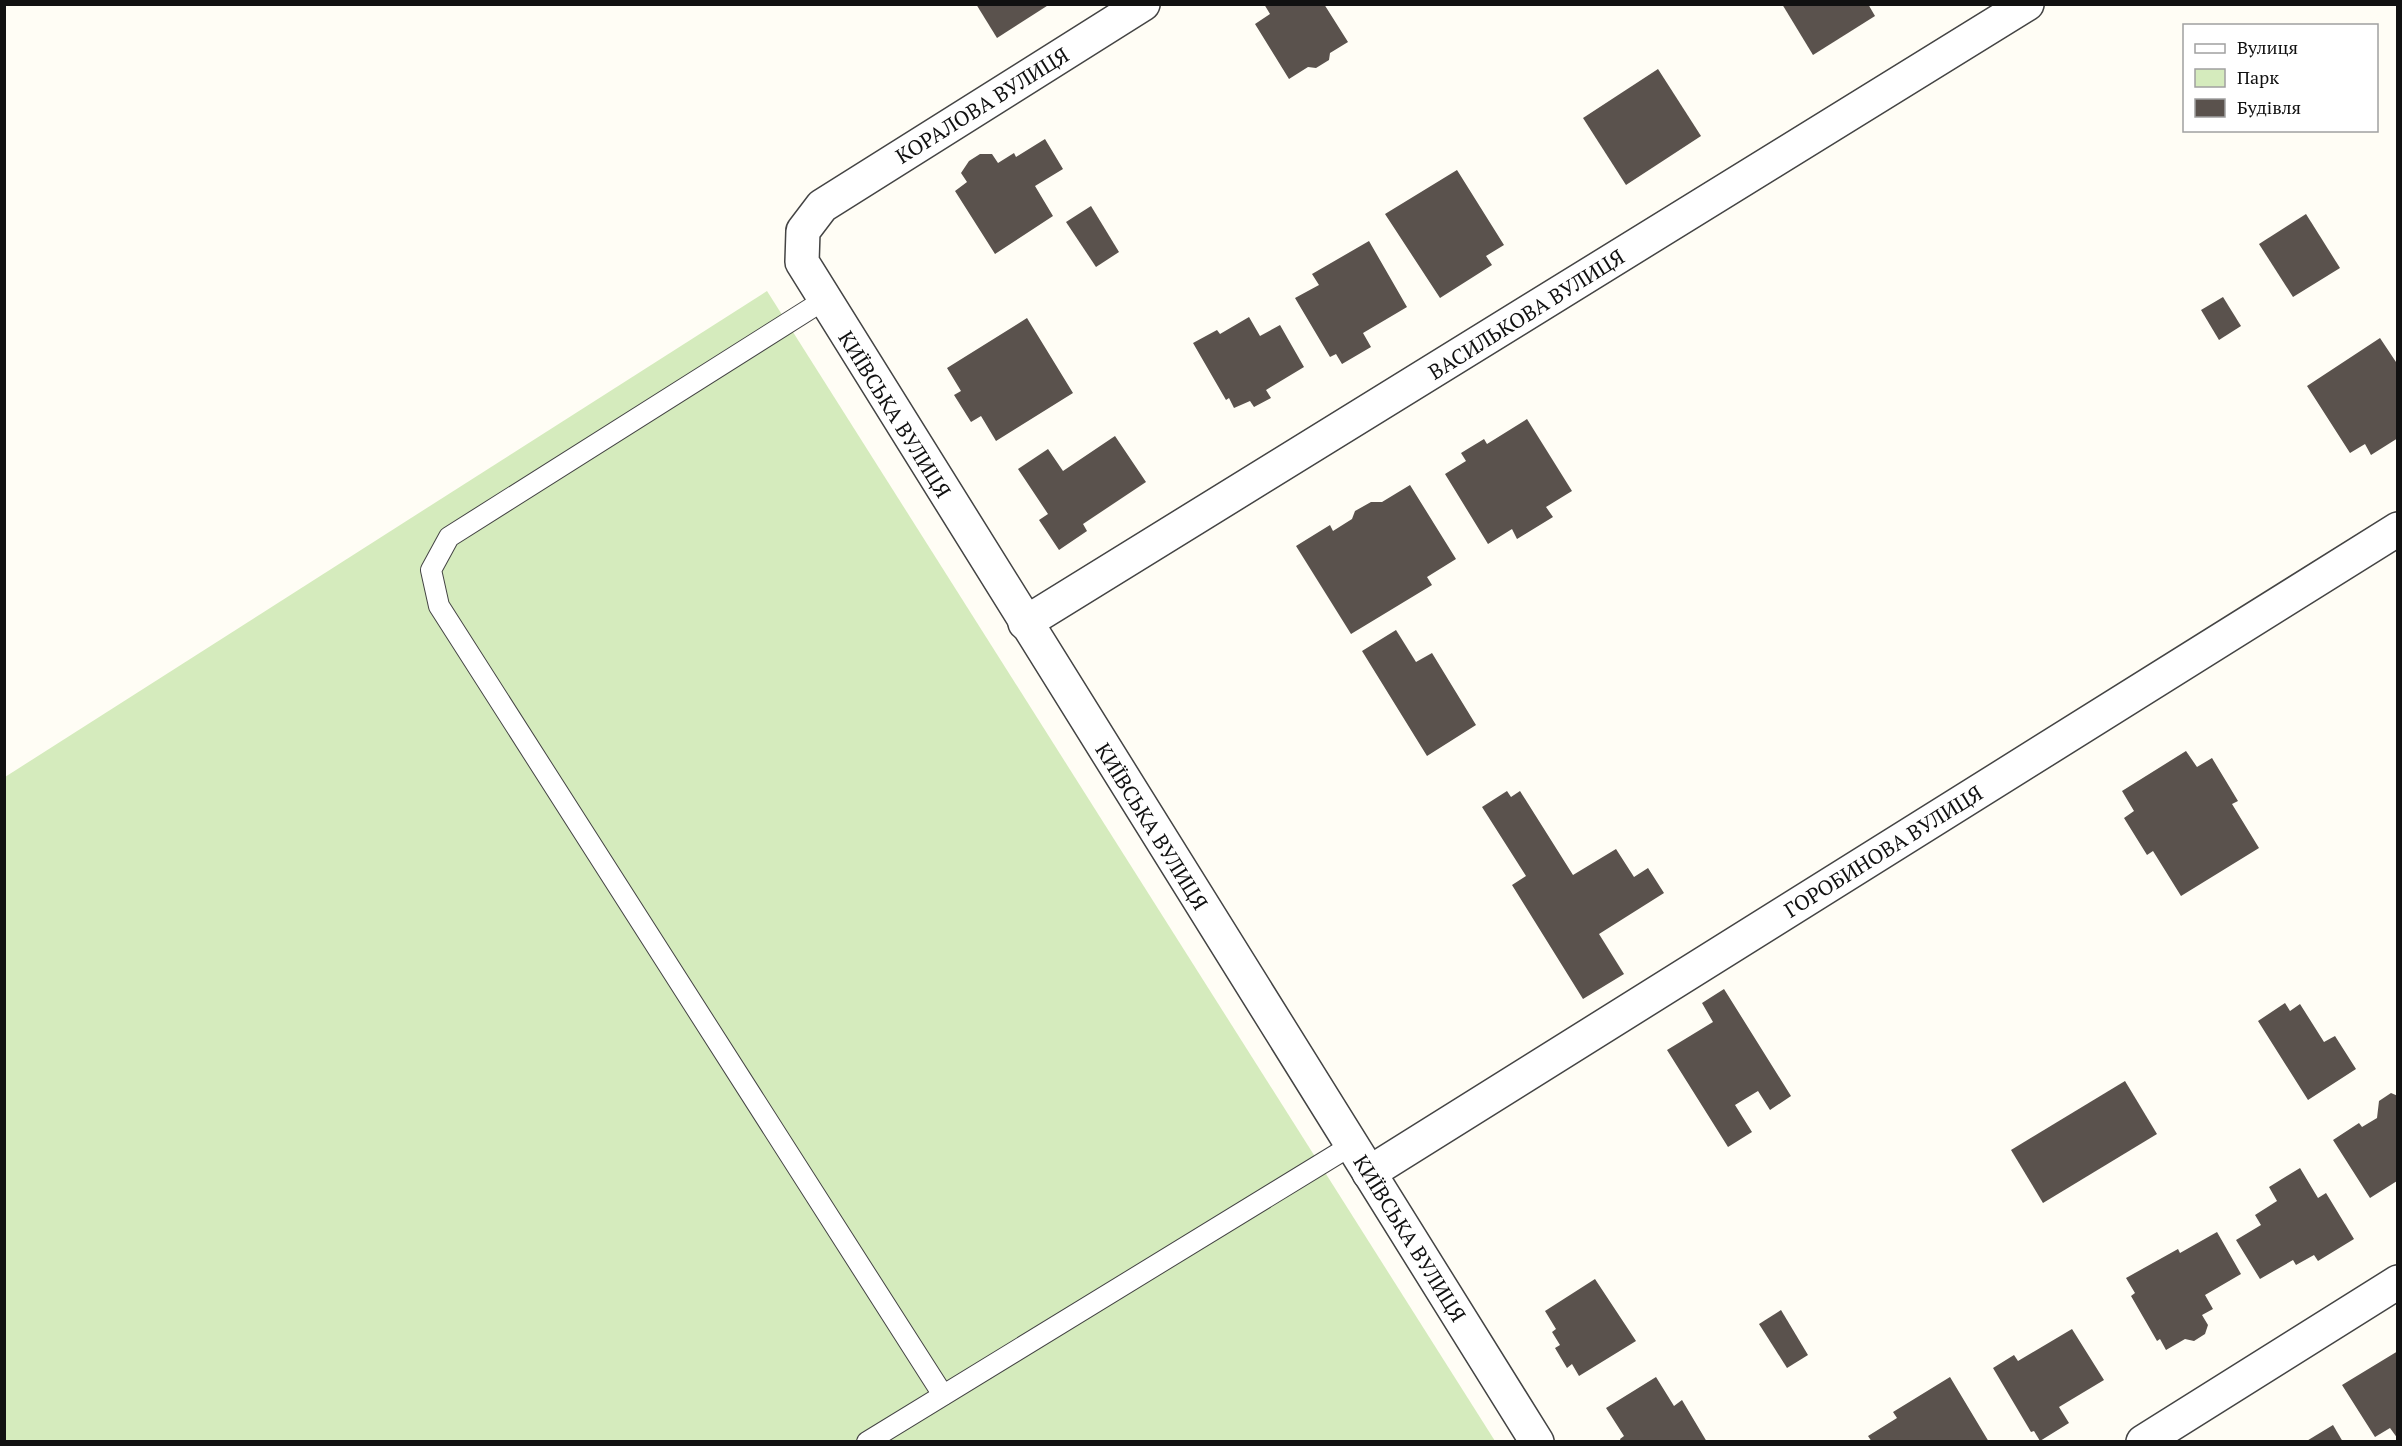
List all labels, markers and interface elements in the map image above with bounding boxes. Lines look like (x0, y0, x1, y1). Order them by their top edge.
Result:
legend (2183, 24, 2378, 132)
text: Вулиця (2237, 35, 2298, 59)
street label: КОРАЛОВА ВУЛИЦЯ (890, 40, 1074, 170)
text: Парк (2237, 65, 2279, 89)
text: Будівля (2237, 95, 2301, 119)
street label: ВАСИЛЬКОВА ВУЛИЦЯ (1423, 242, 1629, 386)
street label: КИЇВСЬКА ВУЛИЦЯ (832, 325, 958, 503)
street label: КИЇВСЬКА ВУЛИЦЯ (1089, 737, 1215, 915)
street label: ГОРОБИНОВА ВУЛИЦЯ (1779, 778, 1987, 924)
street label: КИЇВСЬКА ВУЛИЦЯ (1347, 1149, 1473, 1327)

